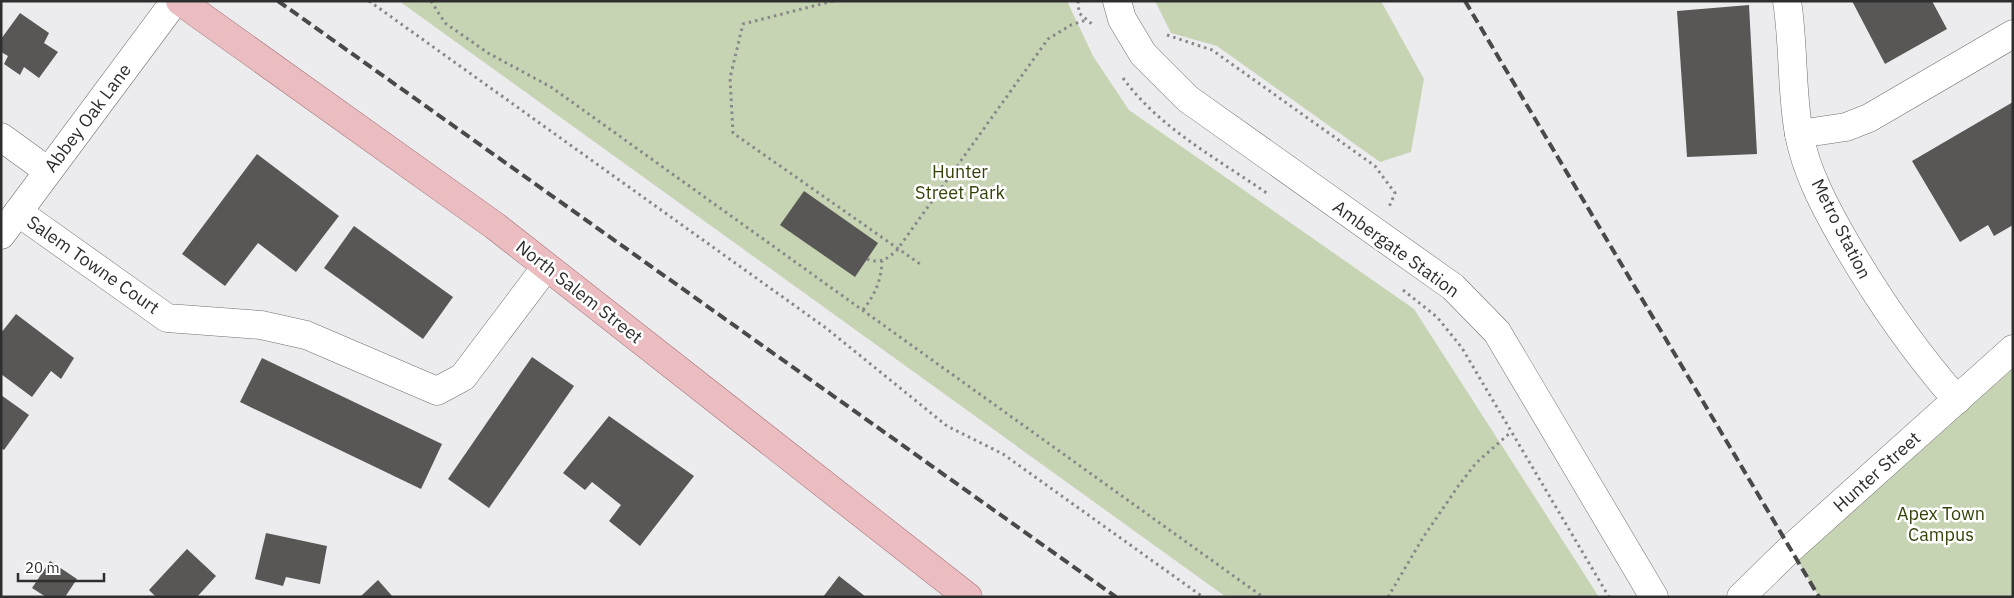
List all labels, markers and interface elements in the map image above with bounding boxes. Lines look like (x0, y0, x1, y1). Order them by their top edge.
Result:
street label: Abbey Oak Lane (39, 59, 136, 177)
park label: Hunter Street Park (915, 160, 1006, 204)
street label: Metro Station (1806, 175, 1876, 283)
street label: Ambergate Station (1329, 195, 1464, 302)
street label: Salem Towne Court (23, 210, 164, 319)
street label: North Salem Street (511, 235, 647, 348)
street label: Hunter Street (1828, 426, 1925, 517)
park label: Apex Town Campus (1897, 502, 1985, 546)
scale bar (18, 550, 104, 582)
text: 20 m (25, 558, 60, 577)

